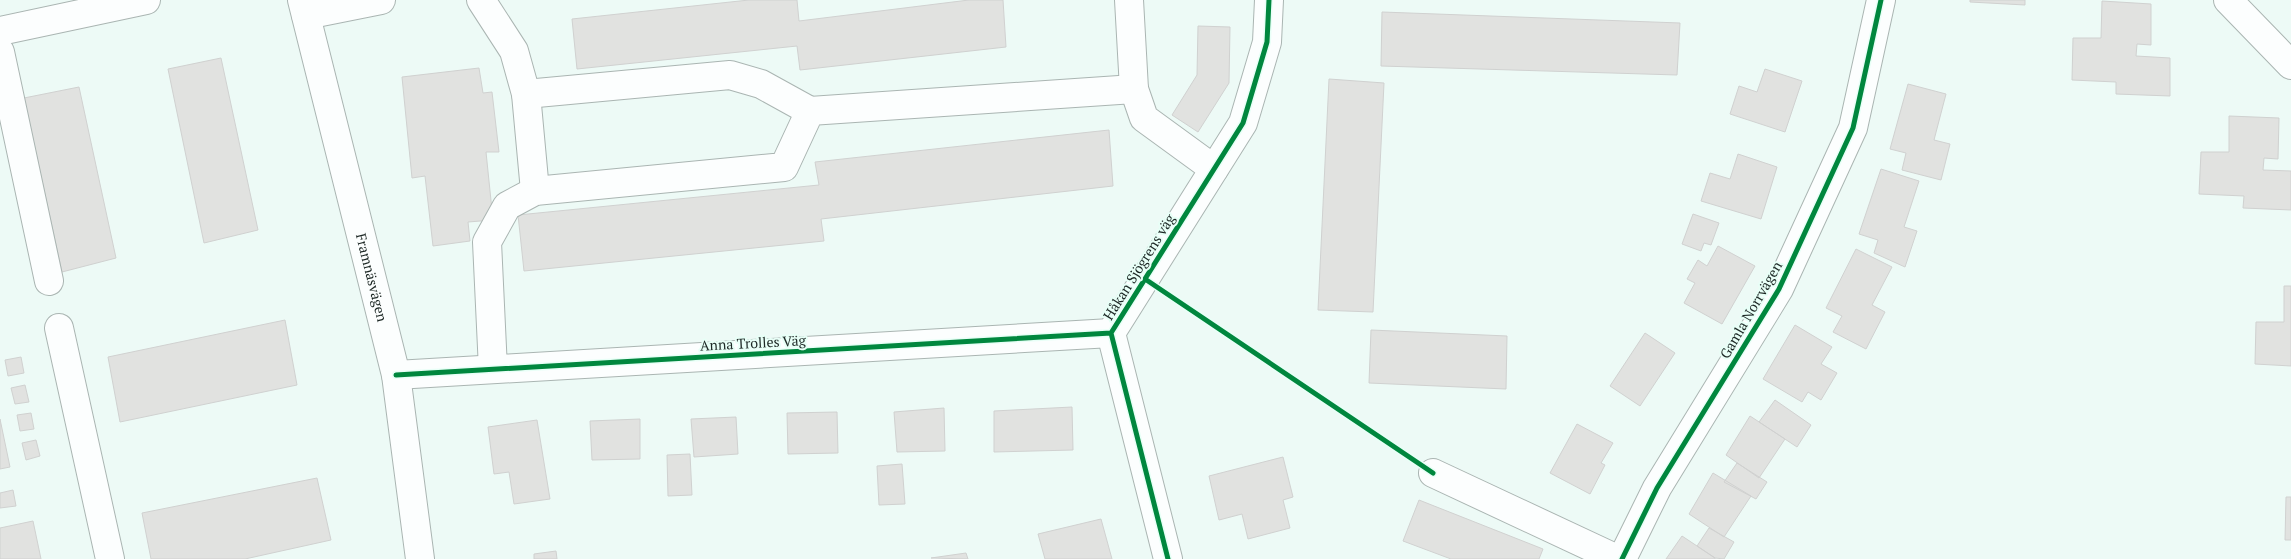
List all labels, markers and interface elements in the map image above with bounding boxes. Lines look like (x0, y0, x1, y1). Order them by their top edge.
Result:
street label: Håkan Sjögrens väg (1098, 210, 1179, 323)
street label: Framnäsvägen (352, 231, 392, 324)
street label: Gamla Norrvägen (1715, 257, 1786, 362)
street label: Anna Trolles Väg (700, 330, 807, 355)

